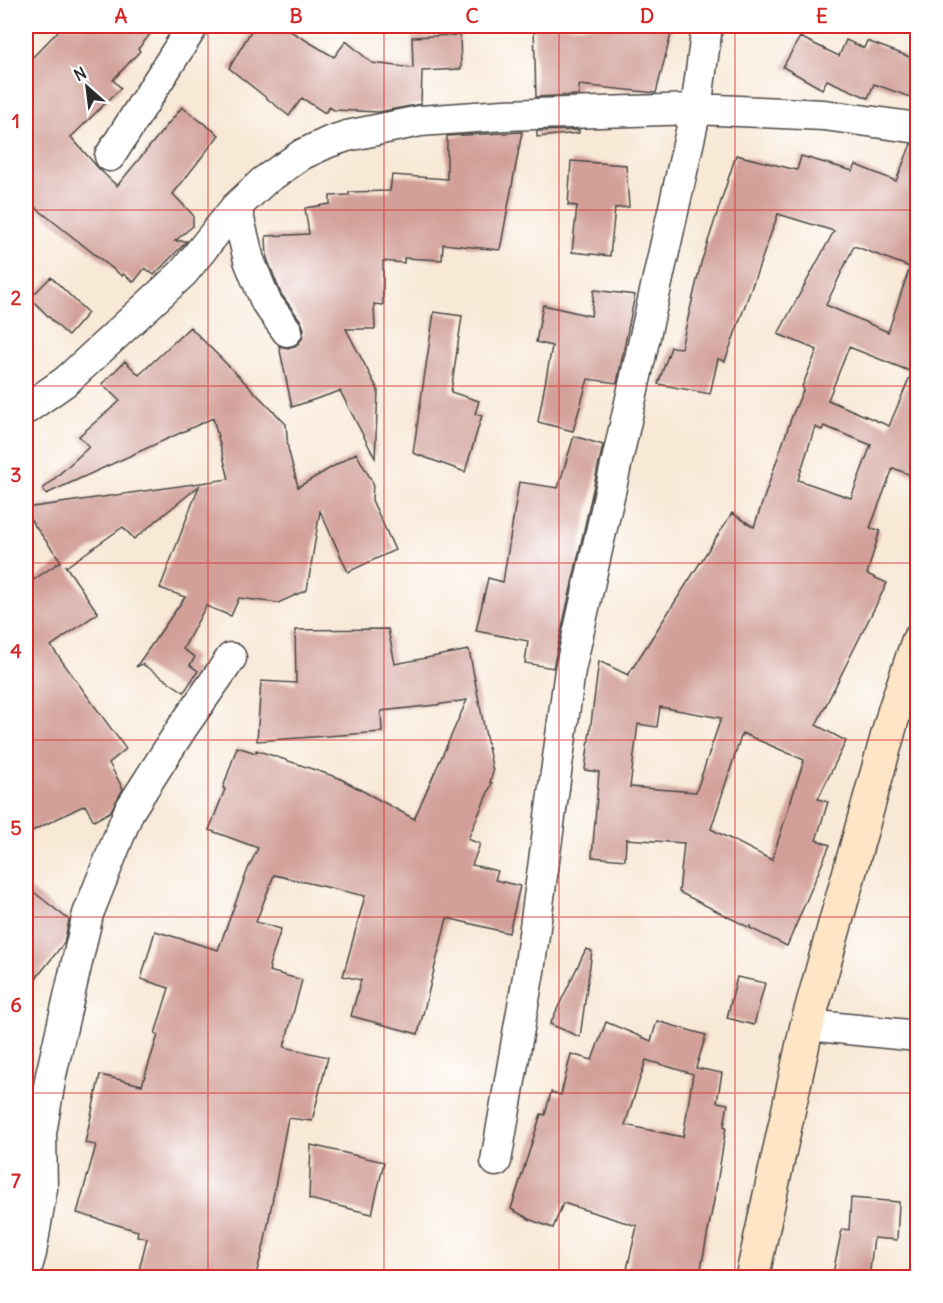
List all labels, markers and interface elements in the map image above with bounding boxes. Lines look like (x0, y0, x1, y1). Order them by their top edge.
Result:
text: A (115, 3, 128, 28)
text: B (289, 3, 303, 28)
text: C (465, 3, 479, 28)
text: D (640, 3, 654, 28)
text: E (816, 3, 828, 28)
north arrow (57, 57, 117, 117)
text: N (70, 62, 90, 85)
text: 1 (12, 108, 20, 133)
text: 2 (11, 285, 22, 310)
text: 3 (10, 462, 22, 487)
text: 4 (10, 638, 22, 663)
text: 5 (10, 815, 22, 840)
text: 6 (10, 992, 22, 1017)
text: 7 (11, 1168, 21, 1193)

